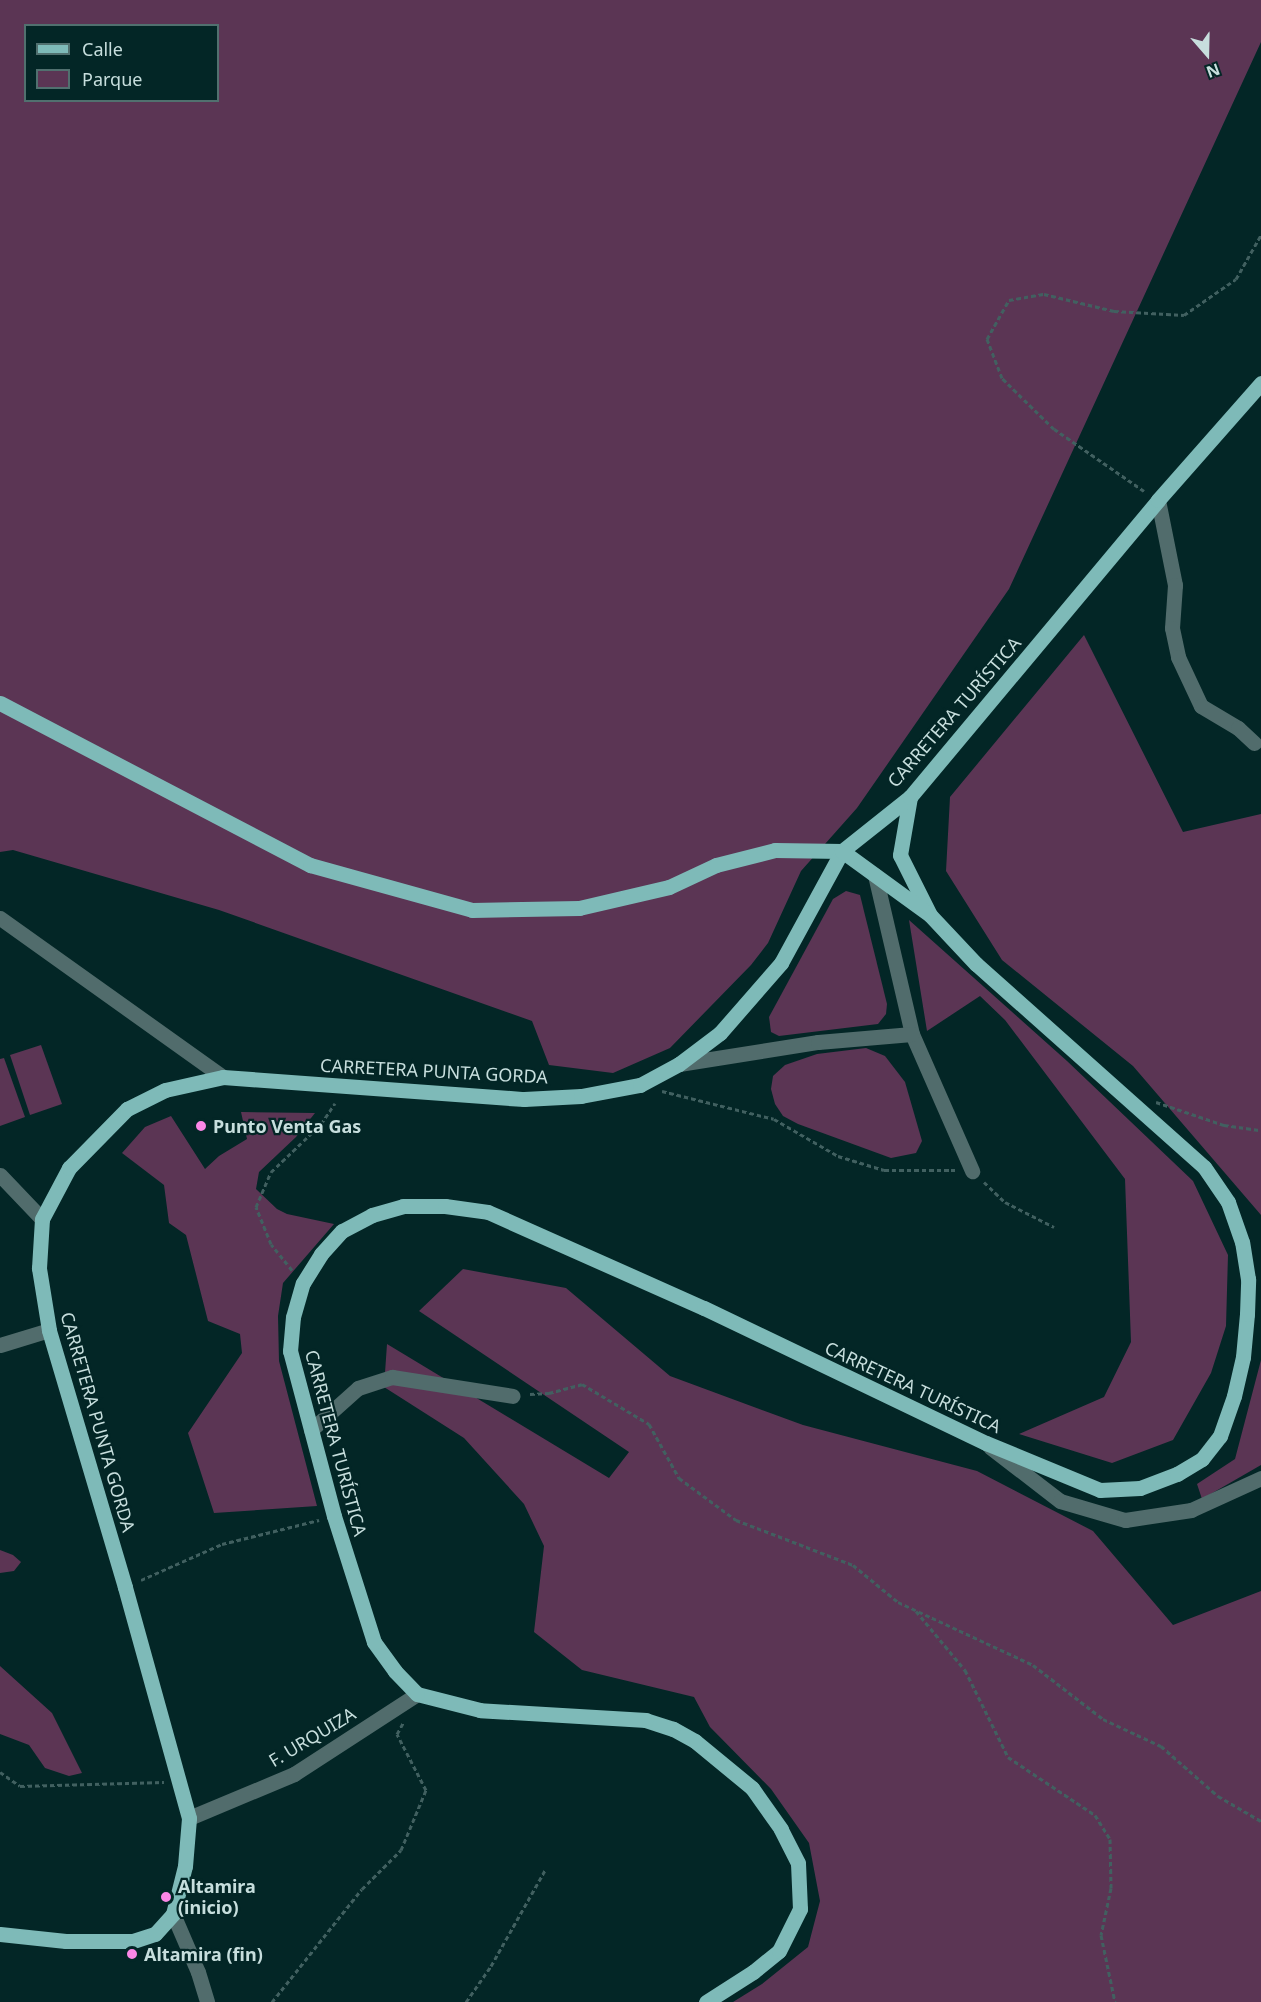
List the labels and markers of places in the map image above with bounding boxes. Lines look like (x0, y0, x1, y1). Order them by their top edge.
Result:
place label: Punto Venta Gas (213, 1115, 361, 1137)
marker: Punto Venta Gas (194, 1119, 208, 1133)
place label: Altamira (inicio) (178, 1876, 256, 1918)
marker: Altamira (inicio) (159, 1890, 173, 1904)
place label: Altamira (fin) (144, 1943, 263, 1965)
marker: Altamira (fin) (125, 1947, 139, 1961)

